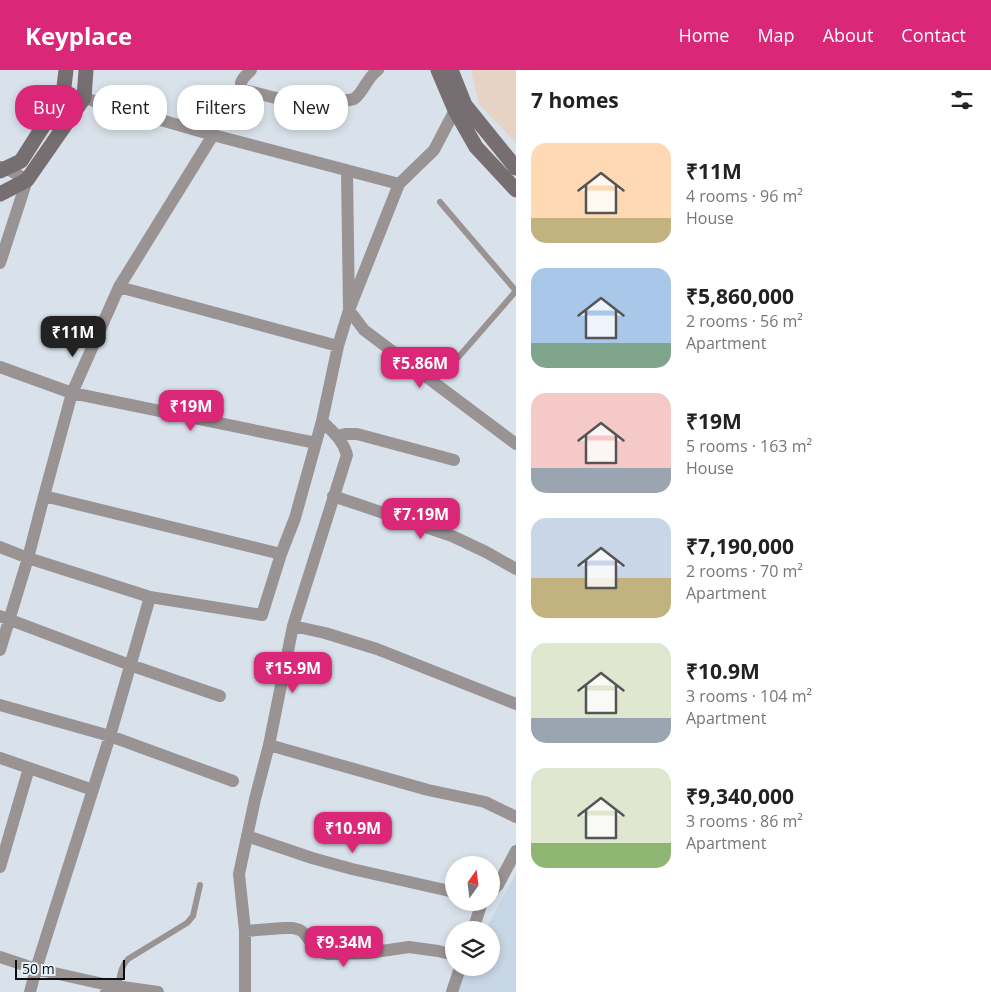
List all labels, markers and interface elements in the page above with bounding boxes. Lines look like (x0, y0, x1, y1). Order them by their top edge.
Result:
text: Keyplace (25, 19, 132, 52)
text: Home (679, 23, 729, 47)
text: Map (757, 23, 795, 47)
text: About (823, 23, 873, 47)
text: Contact (901, 23, 966, 47)
chip: Buy (15, 85, 83, 130)
chip: Rent (93, 85, 167, 130)
chip: Filters (177, 85, 264, 130)
chip: New (274, 85, 348, 130)
text: 7 homes (531, 86, 619, 114)
icon: filters (948, 86, 976, 114)
text: ₹11M (686, 157, 742, 185)
icon: home (571, 163, 631, 223)
text: 4 rooms · 96 m² (686, 185, 803, 207)
text: House (686, 207, 734, 229)
text: ₹5,860,000 (686, 282, 794, 310)
icon: home (571, 288, 631, 348)
text: 2 rooms · 56 m² (686, 310, 803, 332)
pin: ₹11M (43, 316, 103, 358)
text: ₹11M (52, 321, 94, 343)
text: Apartment (686, 332, 766, 354)
pin: ₹5.86M (379, 346, 461, 389)
text: ₹5.86M (392, 352, 448, 374)
pin: ₹19M (161, 390, 221, 432)
text: ₹19M (170, 395, 212, 417)
text: ₹19M (686, 407, 742, 435)
icon: home (571, 413, 631, 473)
text: 5 rooms · 163 m² (686, 435, 812, 457)
text: House (686, 457, 734, 479)
pin: ₹7.19M (380, 498, 462, 540)
text: ₹7.19M (393, 503, 449, 525)
text: ₹7,190,000 (686, 532, 794, 560)
icon: home (571, 538, 631, 598)
text: 2 rooms · 70 m² (686, 560, 803, 582)
text: Apartment (686, 582, 766, 604)
pin: ₹15.9M (252, 652, 334, 694)
text: ₹15.9M (265, 657, 321, 679)
text: ₹10.9M (686, 657, 760, 685)
icon: home (571, 663, 631, 723)
text: 3 rooms · 104 m² (686, 685, 812, 707)
text: Apartment (686, 707, 766, 729)
text: ₹9,340,000 (686, 782, 794, 810)
icon: home (571, 788, 631, 848)
text: 3 rooms · 86 m² (686, 810, 803, 832)
pin: ₹10.9M (312, 812, 394, 854)
text: ₹10.9M (325, 817, 381, 839)
text: Apartment (686, 832, 766, 854)
north arrow (445, 856, 500, 911)
map controls (445, 856, 500, 976)
button: layers (445, 921, 500, 976)
pin: ₹9.34M (303, 926, 385, 968)
text: ₹9.34M (316, 931, 372, 953)
scale bar (15, 957, 125, 980)
text: 50 m (22, 959, 55, 978)

